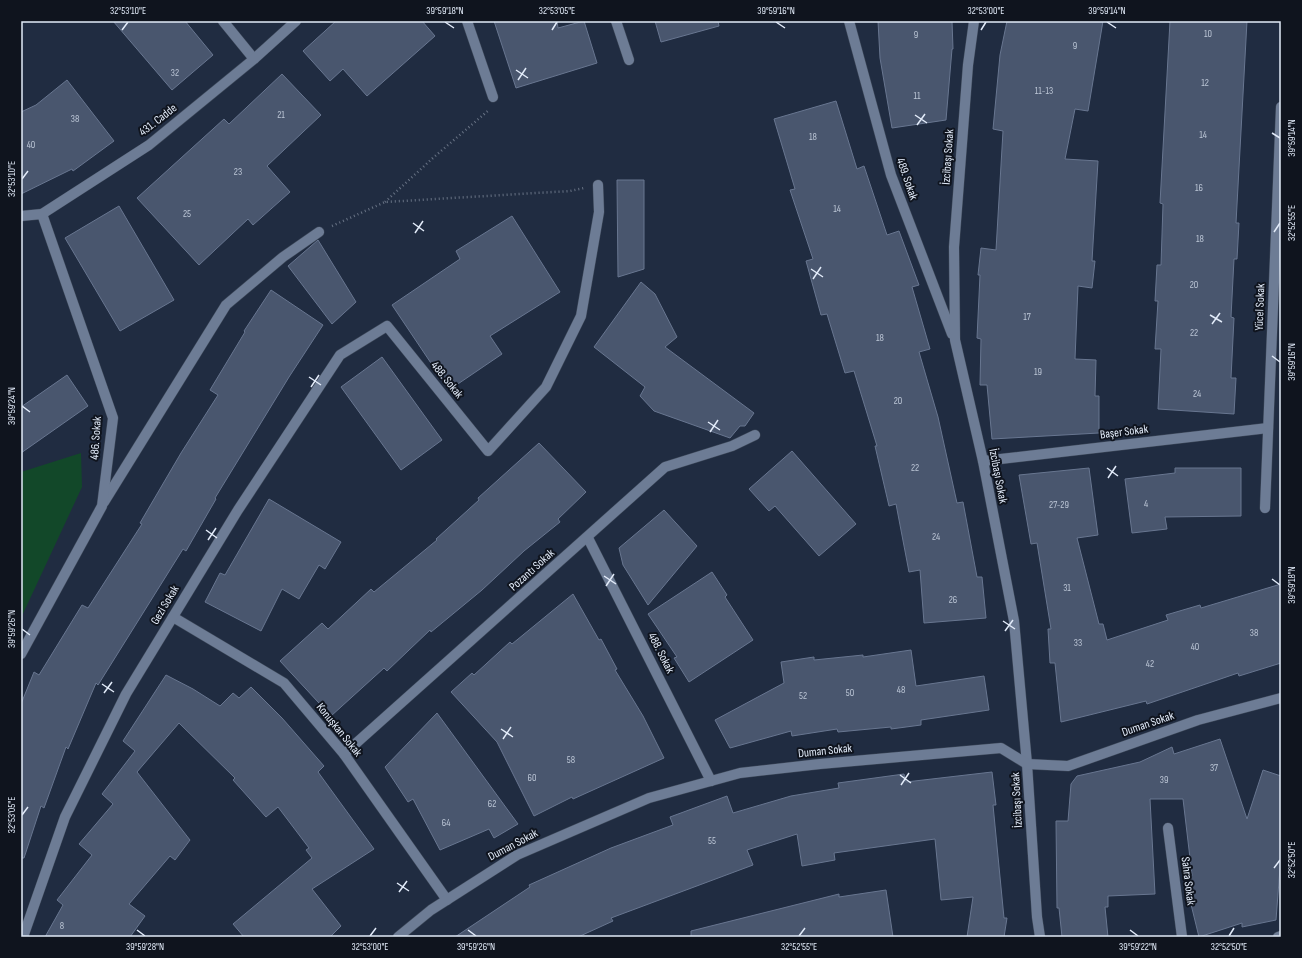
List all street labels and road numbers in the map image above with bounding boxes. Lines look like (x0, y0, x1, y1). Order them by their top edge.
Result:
street label: 431. Cadde (136, 100, 180, 139)
street label: İzcibaşı Sokak (939, 128, 957, 185)
street label: 489. Sokak (893, 156, 921, 202)
street label: Yücel Sokak (1252, 283, 1268, 331)
street label: 488. Sokak (427, 358, 467, 402)
street label: 486. Sokak (87, 415, 105, 460)
street label: Başer Sokak (1099, 422, 1149, 442)
street label: İzcibaşı Sokak (985, 447, 1011, 505)
street label: Pozantı Sokak (506, 545, 558, 594)
street label: Gezi Sokak (147, 582, 183, 627)
street label: 488. Sokak (644, 630, 678, 676)
street label: Konuşkan Sokak (313, 700, 365, 760)
street label: Duman Sokak (1120, 708, 1176, 740)
street label: Duman Sokak (797, 741, 853, 761)
street label: İzcibaşı Sokak (1008, 771, 1026, 828)
street label: Duman Sokak (486, 825, 541, 864)
street label: Sahra Sokak (1178, 856, 1198, 906)

